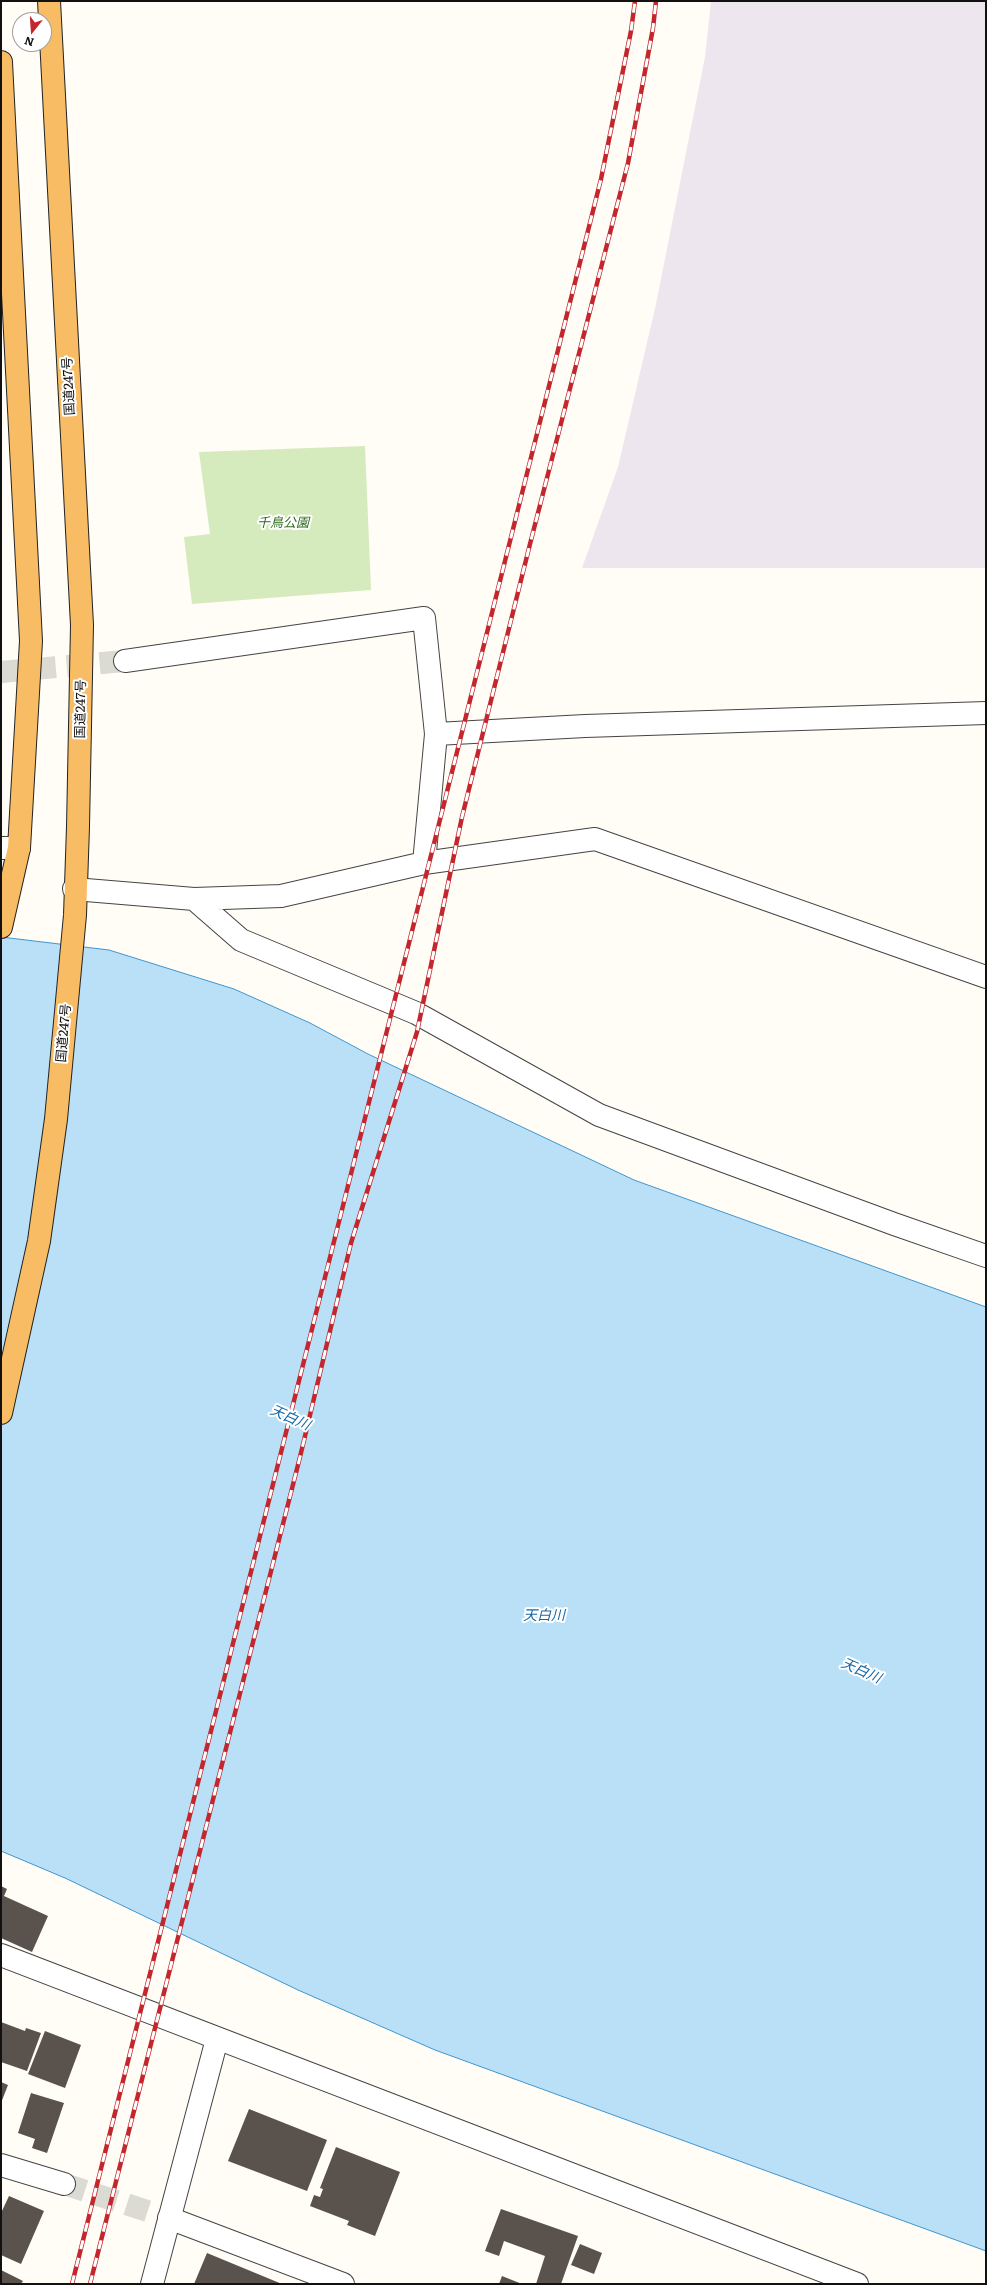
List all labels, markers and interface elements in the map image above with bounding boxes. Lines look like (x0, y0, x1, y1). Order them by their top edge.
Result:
north arrow (12, 12, 52, 52)
text: N (22, 34, 36, 52)
street label: 国道247号 (60, 356, 78, 416)
park label: 千鳥公園 (257, 515, 309, 531)
street label: 国道247号 (73, 679, 89, 739)
street label: 国道247号 (54, 1003, 74, 1063)
water label: 天白川 (267, 1402, 313, 1434)
water label: 天白川 (523, 1608, 565, 1624)
water label: 天白川 (838, 1655, 884, 1687)

